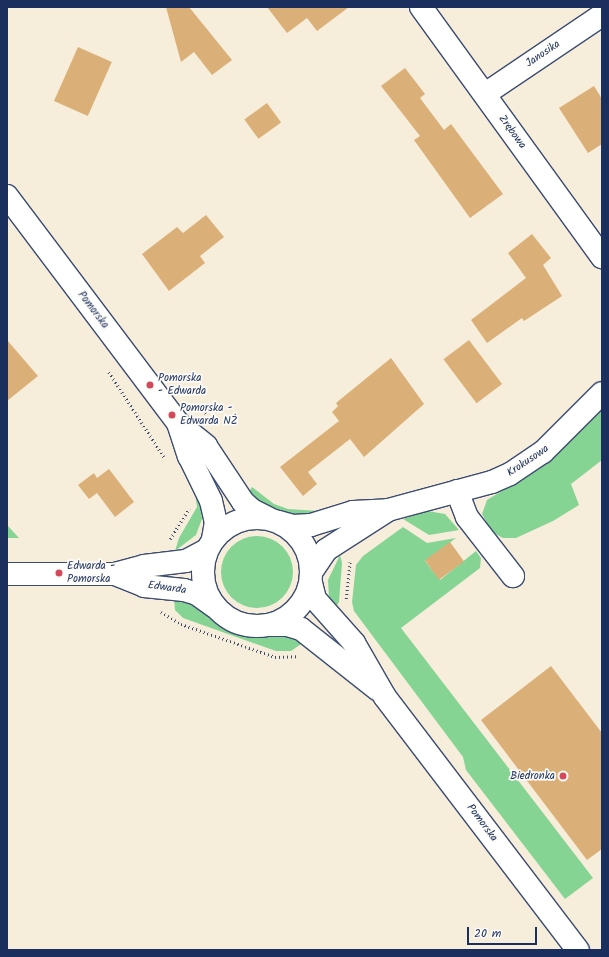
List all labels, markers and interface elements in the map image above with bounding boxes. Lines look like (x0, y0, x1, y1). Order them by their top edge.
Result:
street label: Janosika (523, 38, 563, 70)
street label: Zrębowa (495, 113, 529, 151)
street label: Pomorska (75, 289, 111, 331)
place label: Pomorska - Edwarda (158, 372, 206, 398)
marker: Pomorska - Edwarda (145, 380, 155, 390)
place label: Pomorska - Edwarda NŻ (180, 402, 237, 428)
marker: Pomorska - Edwarda NŻ (167, 410, 177, 420)
street label: Krokusowa (504, 442, 552, 480)
place label: Edwarda - Pomorska (67, 560, 115, 586)
marker: Edwarda - Pomorska (54, 568, 64, 578)
street label: Edwarda (147, 579, 187, 597)
place label: Biedronka (510, 769, 555, 783)
marker: Biedronka (558, 771, 568, 781)
street label: Pomorska (464, 802, 500, 844)
scale bar (469, 919, 539, 945)
text: 20 m (474, 924, 501, 943)

